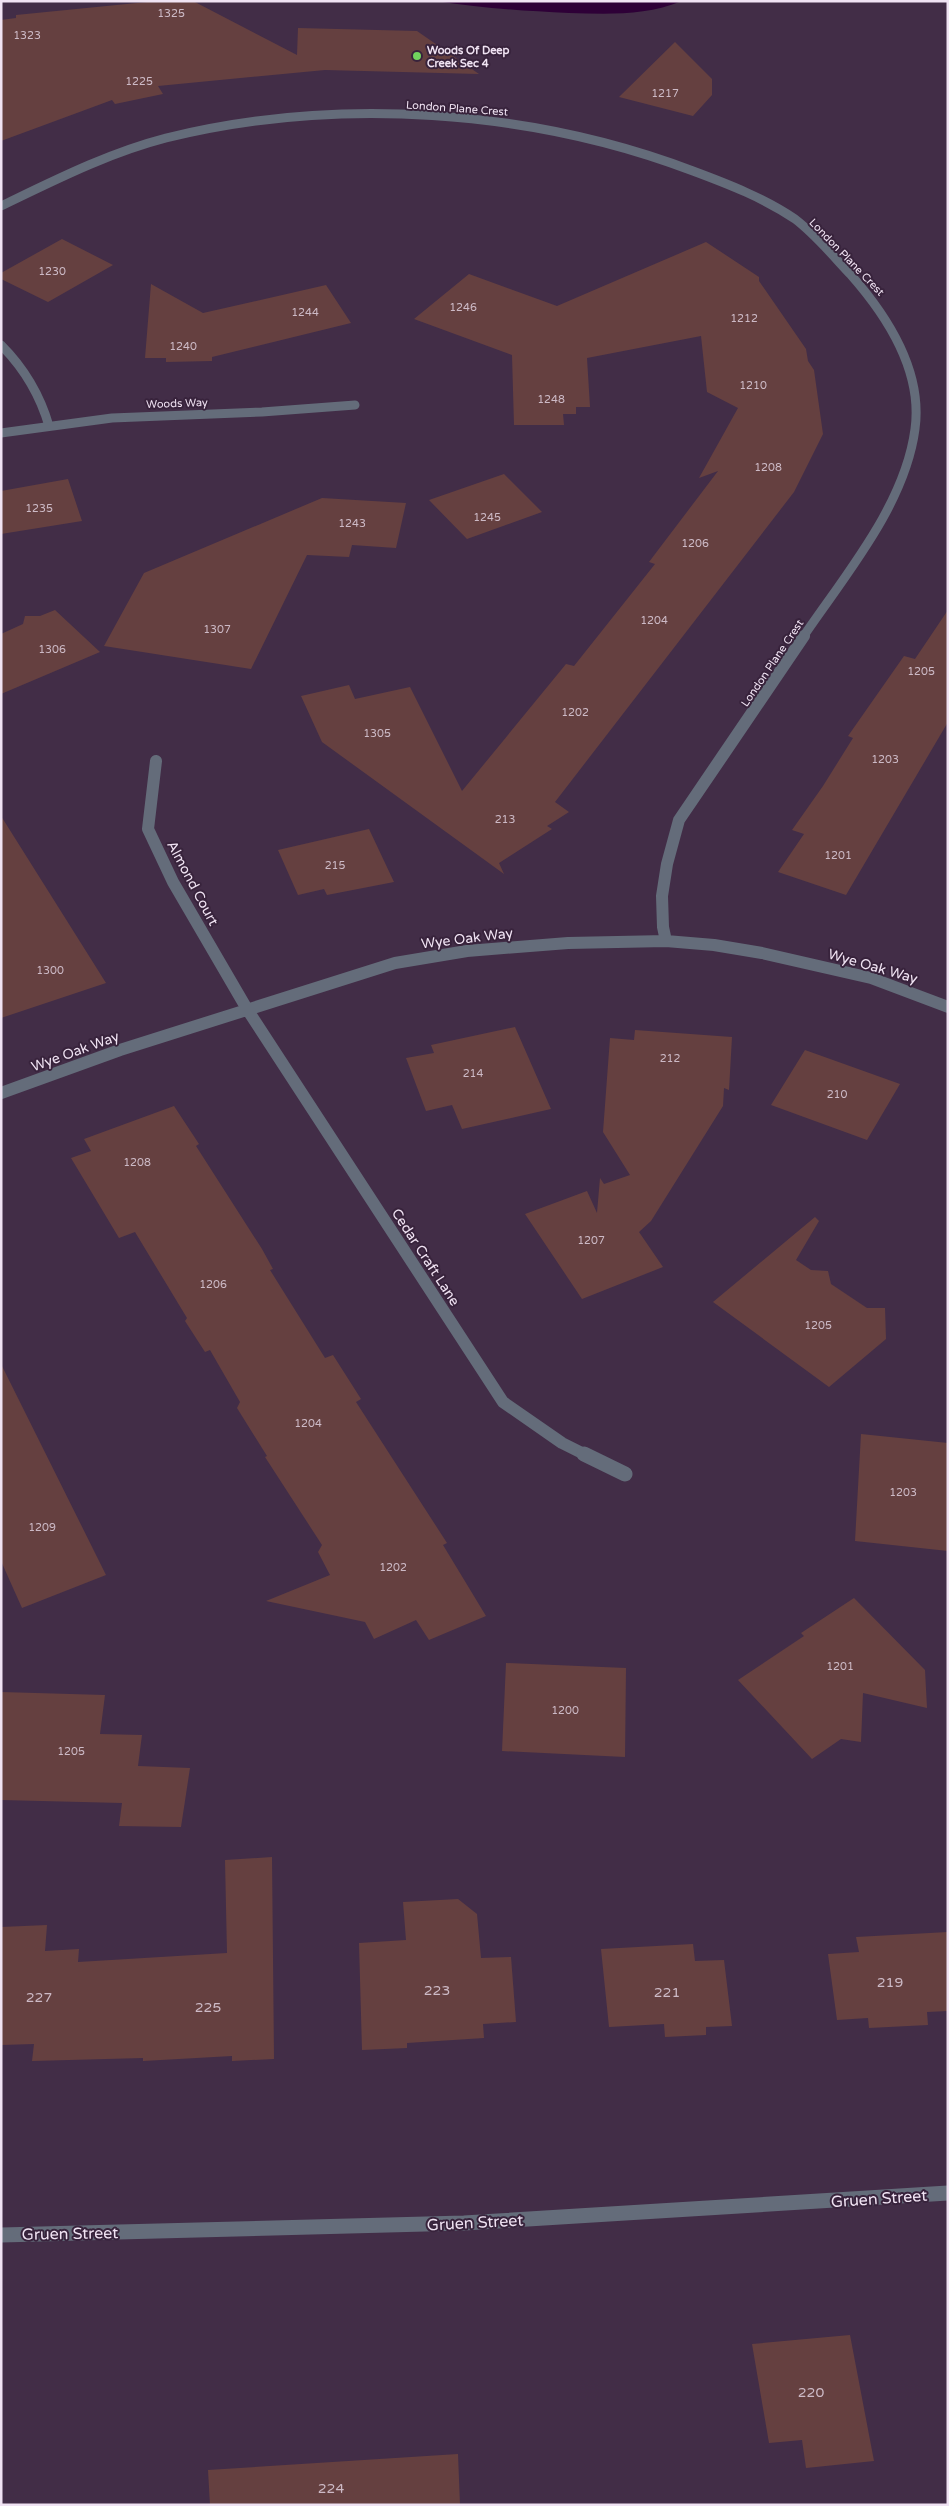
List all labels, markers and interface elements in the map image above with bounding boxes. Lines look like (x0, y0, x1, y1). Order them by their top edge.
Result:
house number: 1325 (157, 7, 185, 20)
house number: 1323 (13, 29, 41, 42)
place label: Woods Of Deep Creek Sec 4 (427, 44, 510, 70)
marker: Woods Of Deep Creek Sec 4 (411, 50, 423, 62)
house number: 1225 (125, 75, 153, 88)
house number: 1217 (651, 87, 679, 100)
street label: London Plane Crest (406, 98, 508, 119)
street label: London Plane Crest (806, 216, 887, 299)
house number: 1230 (38, 265, 66, 278)
house number: 1246 (449, 301, 477, 314)
house number: 1244 (291, 306, 319, 319)
house number: 1212 (730, 312, 758, 325)
house number: 1240 (169, 340, 197, 353)
house number: 1210 (739, 379, 767, 392)
house number: 1248 (537, 393, 565, 406)
street label: Woods Way (146, 396, 208, 411)
house number: 1208 (754, 461, 782, 474)
house number: 1235 (25, 502, 53, 515)
house number: 1245 (473, 511, 501, 524)
house number: 1243 (338, 517, 366, 530)
house number: 1206 (681, 537, 709, 550)
house number: 1204 (640, 614, 668, 627)
street label: London Plane Crest (738, 617, 806, 709)
house number: 1307 (203, 623, 231, 636)
house number: 1306 (38, 643, 66, 656)
house number: 1205 (907, 665, 935, 678)
house number: 1202 (561, 706, 589, 719)
house number: 1305 (363, 727, 391, 740)
house number: 1203 (871, 753, 899, 766)
house number: 213 (495, 813, 515, 826)
street label: Almond Court (163, 838, 222, 929)
house number: 1201 (824, 849, 852, 862)
house number: 215 (325, 859, 345, 872)
street label: Wye Oak Way (420, 924, 514, 953)
street label: Wye Oak Way (826, 946, 920, 987)
house number: 1300 (36, 964, 64, 977)
street label: Wye Oak Way (29, 1028, 122, 1075)
house number: 212 (660, 1052, 680, 1065)
house number: 214 (463, 1067, 483, 1080)
house number: 210 (827, 1088, 847, 1101)
house number: 1208 (123, 1156, 151, 1169)
street label: Cedar Craft Lane (388, 1206, 463, 1309)
house number: 1207 (577, 1234, 605, 1247)
house number: 1206 (199, 1278, 227, 1291)
house number: 1205 (804, 1319, 832, 1332)
house number: 1204 (294, 1417, 322, 1430)
house number: 1203 (889, 1486, 917, 1499)
house number: 1209 (28, 1521, 56, 1534)
house number: 1202 (379, 1561, 407, 1574)
house number: 1201 (826, 1660, 854, 1673)
house number: 1200 (551, 1704, 579, 1717)
house number: 1205 (57, 1745, 85, 1758)
house number: 219 (877, 1974, 903, 1991)
house number: 223 (424, 1982, 450, 1999)
house number: 221 (654, 1984, 680, 2001)
house number: 227 (26, 1989, 52, 2006)
house number: 225 (195, 1999, 221, 2016)
street label: Gruen Street (830, 2186, 928, 2212)
street label: Gruen Street (426, 2210, 524, 2236)
street label: Gruen Street (22, 2223, 119, 2245)
house number: 220 (798, 2384, 824, 2401)
house number: 224 (318, 2480, 344, 2497)

